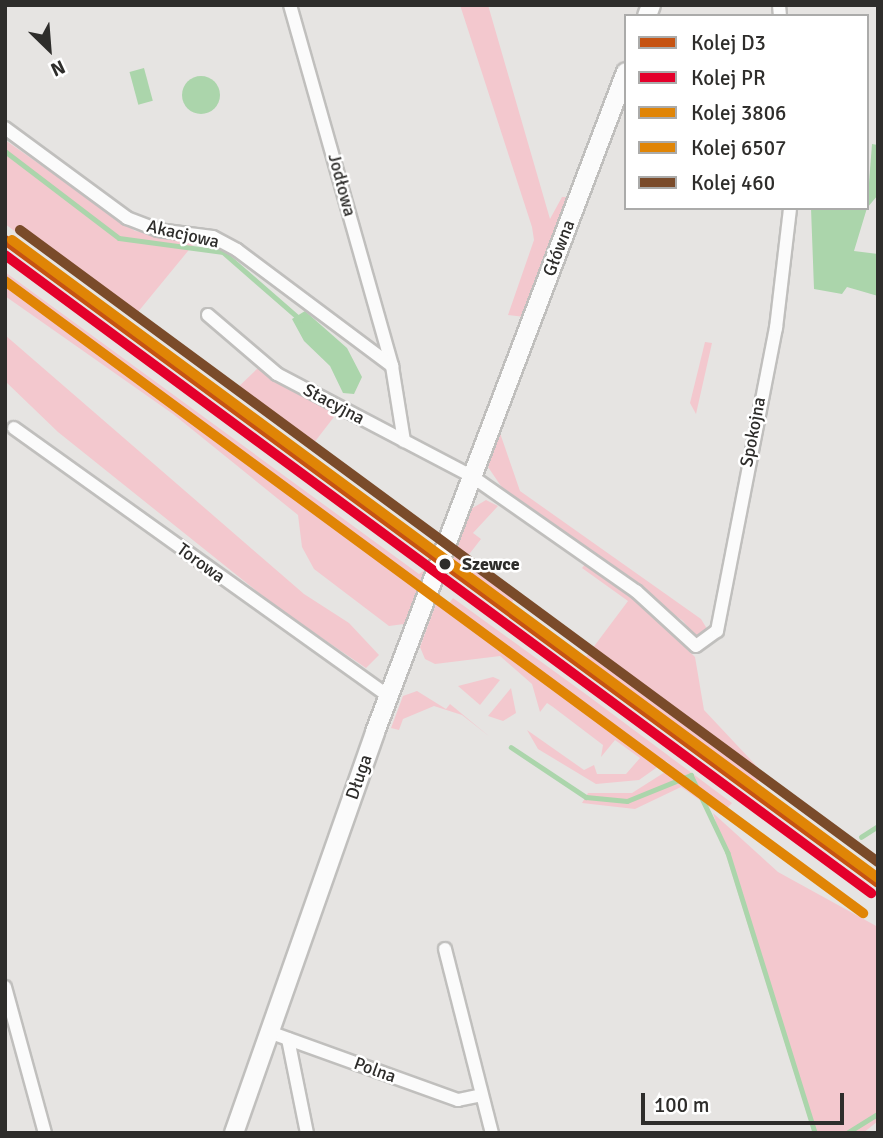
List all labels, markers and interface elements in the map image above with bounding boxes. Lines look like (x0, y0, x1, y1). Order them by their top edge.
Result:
north arrow (14, 14, 84, 84)
legend (624, 14, 869, 210)
text: Kolej D3 (691, 30, 766, 56)
text: N (47, 54, 69, 82)
text: Kolej PR (691, 65, 766, 91)
text: Kolej 3806 (691, 100, 786, 126)
text: Kolej 6507 (691, 135, 786, 161)
street label: Jodłowa (323, 151, 361, 219)
text: Kolej 460 (691, 170, 775, 196)
street label: Akacjowa (145, 215, 221, 253)
street label: Główna (538, 217, 580, 279)
street label: Stacyjna (300, 379, 368, 429)
street label: Spokojna (736, 395, 770, 469)
street label: Torowa (173, 538, 229, 588)
marker: Szewce (434, 553, 456, 575)
place label: Szewce (462, 553, 520, 575)
street label: Długa (341, 752, 377, 802)
street label: Polna (351, 1052, 399, 1088)
scale bar (645, 1078, 848, 1122)
text: 100 m (654, 1092, 709, 1118)

